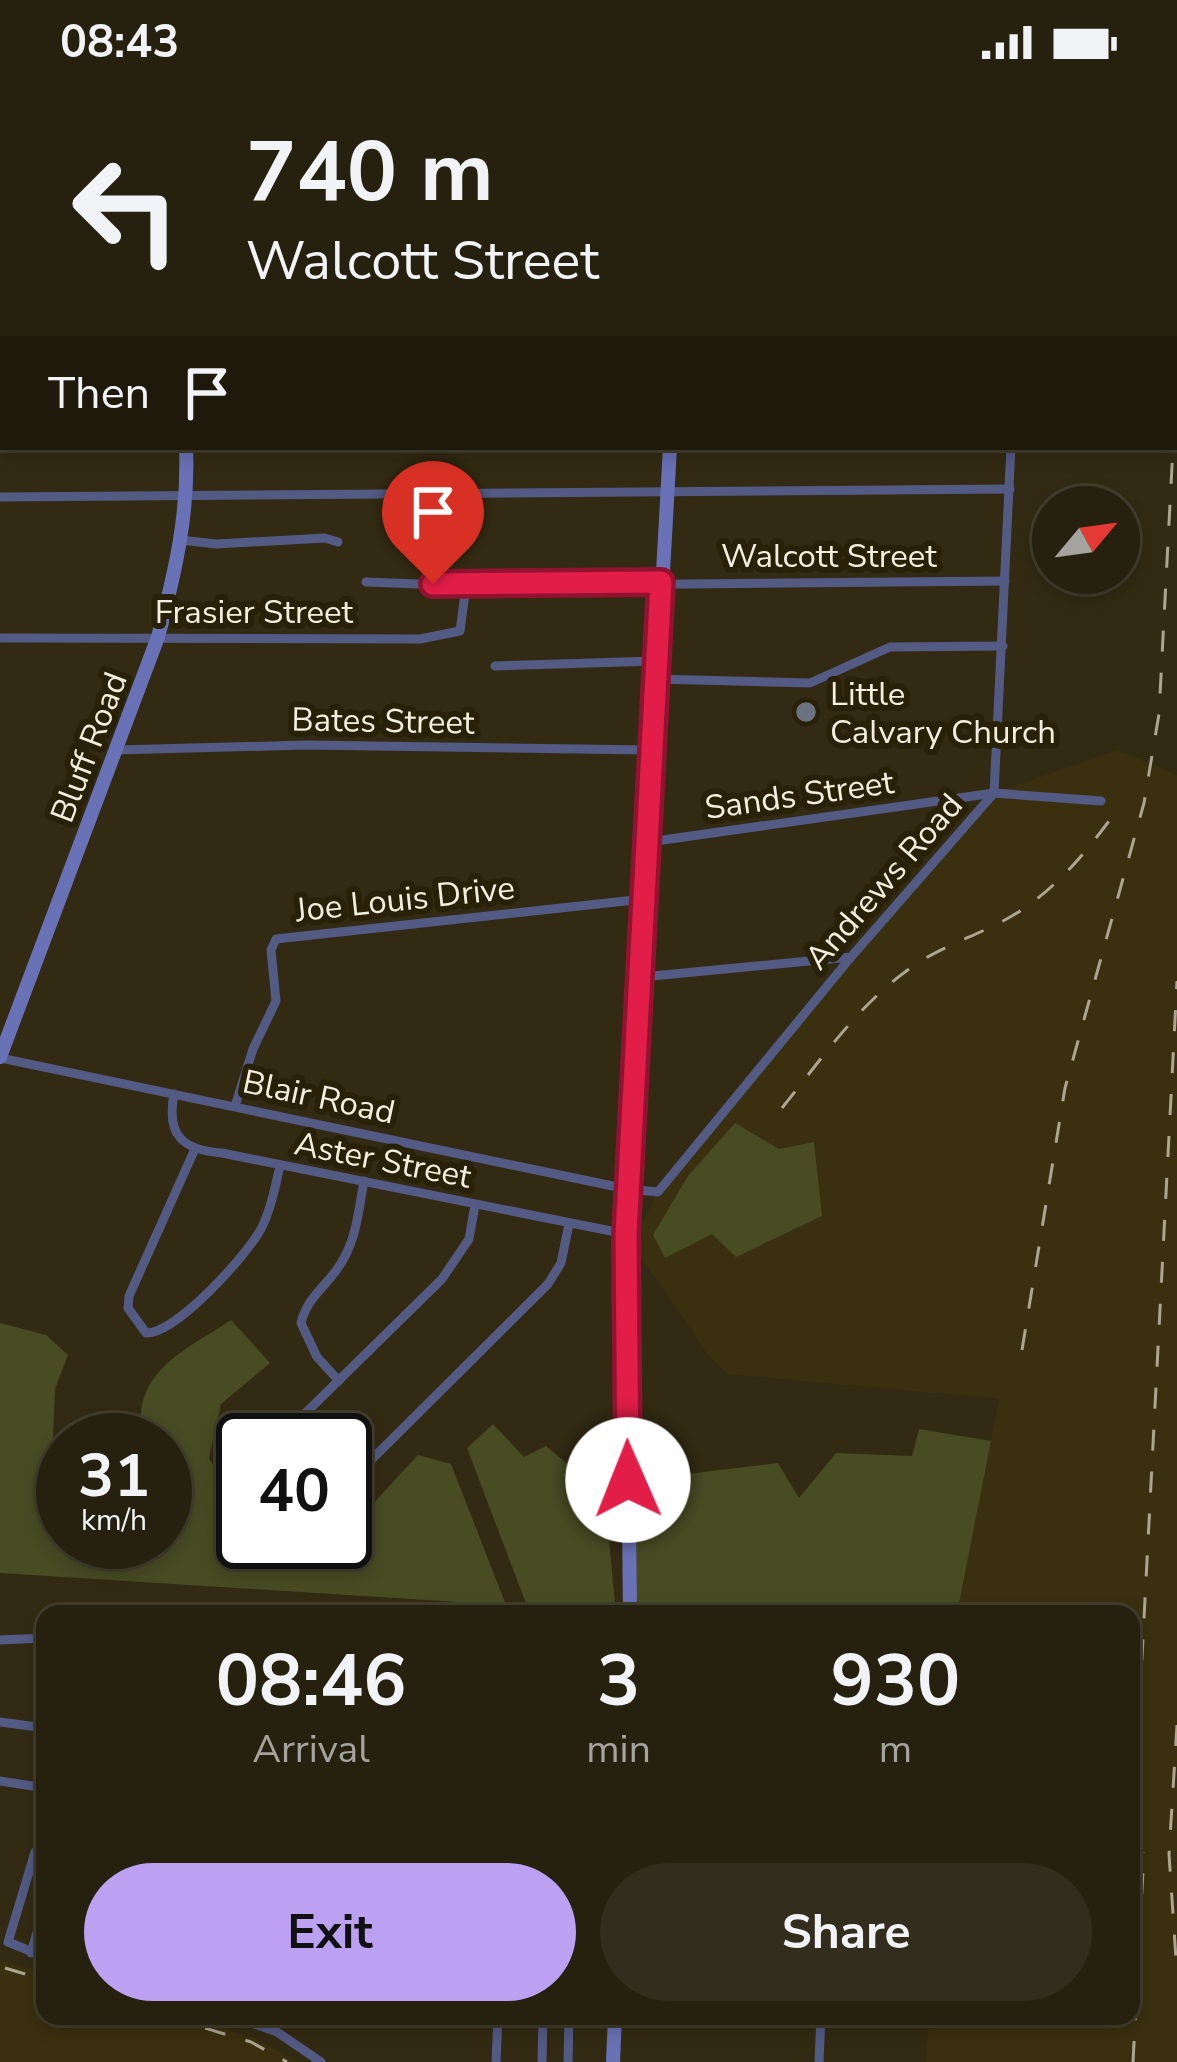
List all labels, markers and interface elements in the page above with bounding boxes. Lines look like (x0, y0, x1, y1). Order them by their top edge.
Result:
text: 08:43 (60, 12, 179, 73)
text: 740 m (246, 115, 494, 230)
icon: left (48, 132, 204, 288)
text: Walcott Street (246, 224, 599, 298)
icon: arrive (174, 360, 240, 426)
text: Then (48, 363, 150, 424)
pin (382, 461, 484, 584)
icon: arrive (400, 479, 466, 545)
north arrow (1032, 486, 1140, 594)
map controls (1032, 486, 1140, 594)
street label: Walcott Street (721, 534, 937, 579)
street label: Frasier Street (155, 590, 354, 635)
street label: Bluff Road (40, 666, 139, 829)
place label: Little Calvary Church (830, 672, 1056, 755)
street label: Bates Street (291, 697, 475, 746)
marker: Little Calvary Church (793, 699, 819, 725)
street label: Sands Street (702, 760, 897, 831)
street label: Andrews Road (795, 784, 973, 980)
street label: Joe Louis Drive (292, 866, 517, 933)
street label: Blair Road (239, 1059, 399, 1136)
street label: Aster Street (291, 1121, 475, 1200)
speed limit sign: 40 (216, 1413, 372, 1569)
position arrow (565, 1417, 691, 1543)
text: 31 (78, 1435, 150, 1517)
text: km/h (81, 1500, 147, 1541)
text: 08:46 (216, 1632, 406, 1730)
text: 3 (597, 1632, 640, 1730)
text: 930 (831, 1632, 960, 1730)
text: Arrival (252, 1723, 370, 1776)
text: min (586, 1723, 651, 1776)
text: m (879, 1723, 912, 1776)
button: Exit (84, 1863, 576, 2001)
button: Share (600, 1863, 1092, 2001)

